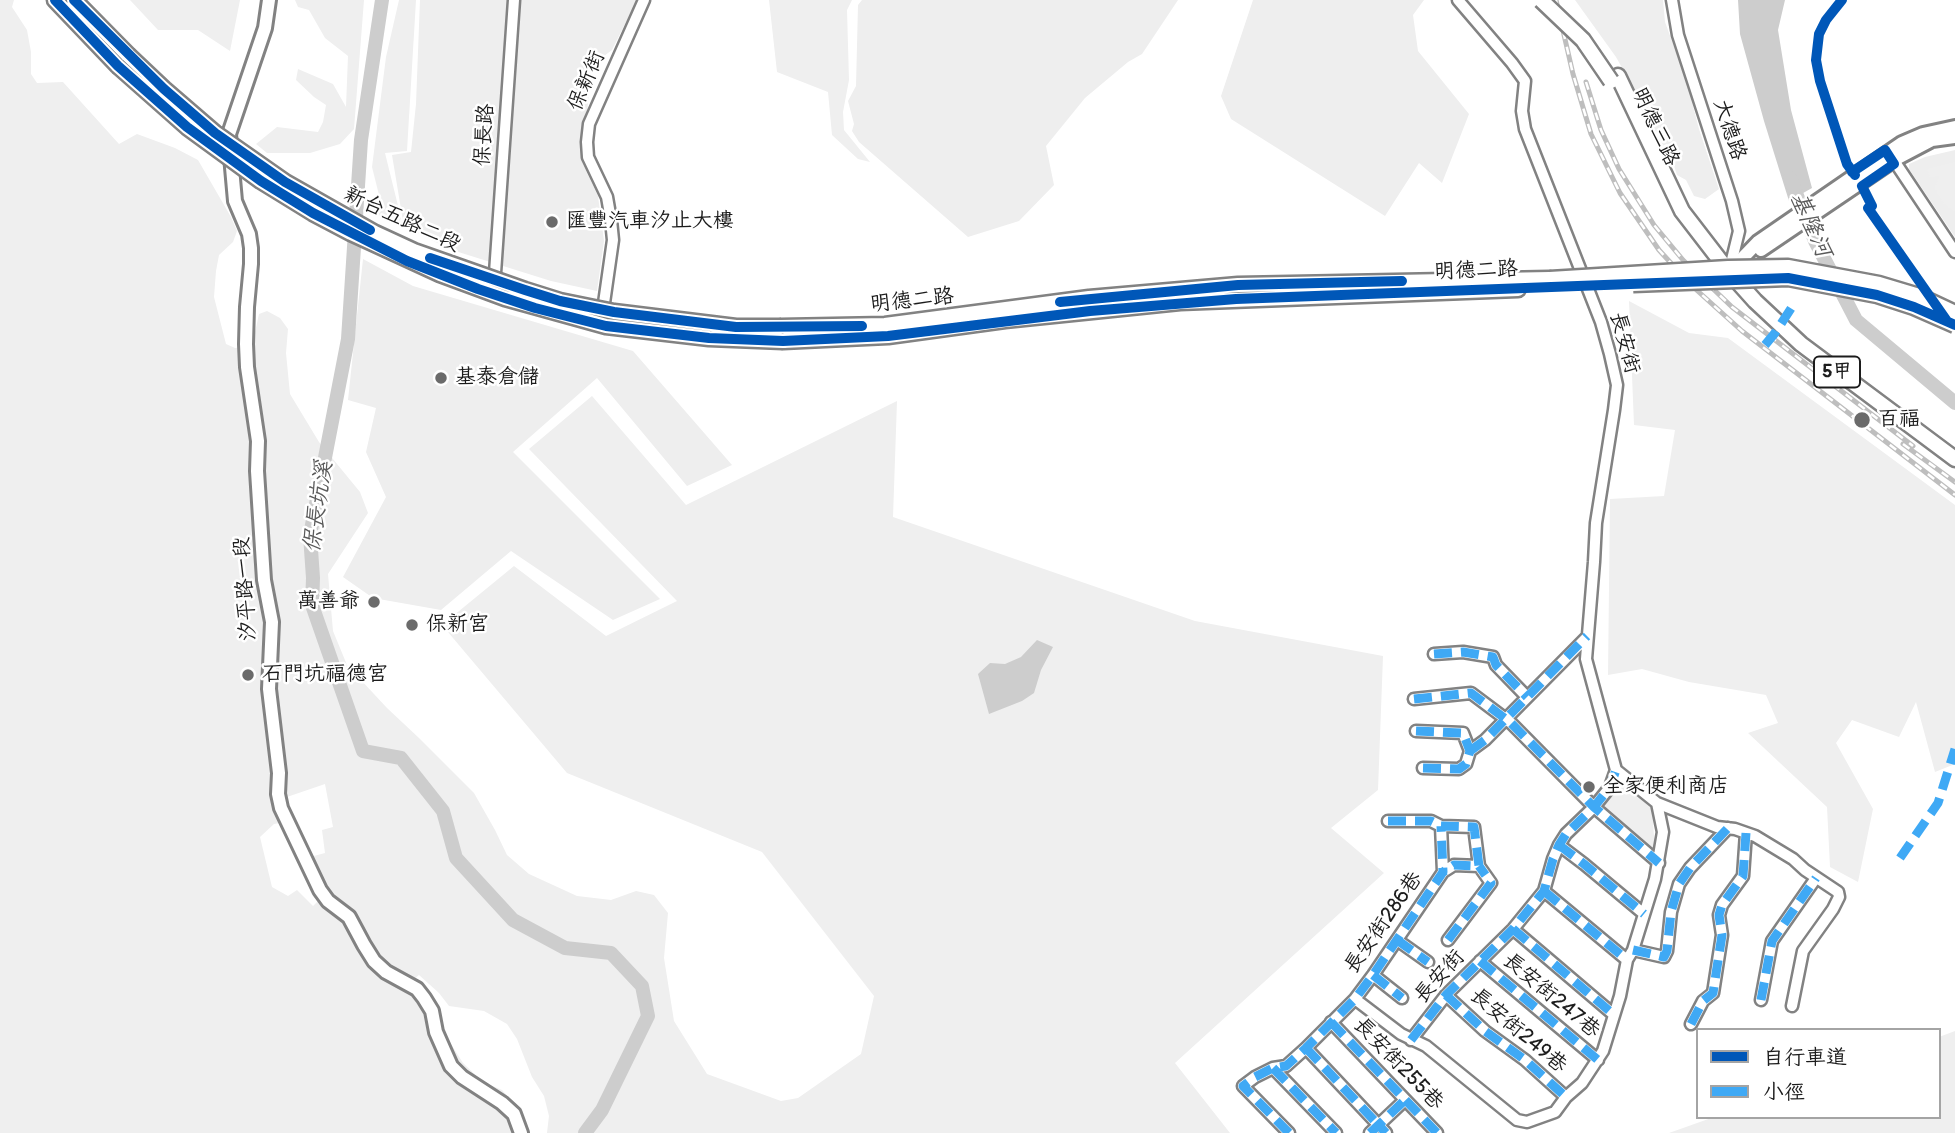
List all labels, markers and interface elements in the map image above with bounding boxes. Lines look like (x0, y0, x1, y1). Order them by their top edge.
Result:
street label: 保新街 (563, 47, 611, 115)
street label: 明德三路 (1626, 84, 1684, 170)
street label: 大德路 (1707, 96, 1751, 164)
street label: 保長路 (470, 103, 500, 167)
street label: 新台五路二段 (340, 182, 464, 258)
water label: 基隆河 (1783, 188, 1837, 262)
place label: 匯豐汽車汐止大樓 (566, 209, 734, 235)
marker: 匯豐汽車汐止大樓 (544, 214, 560, 230)
street label: 明德二路 (1434, 257, 1518, 285)
street label: 明德二路 (869, 284, 955, 318)
street label: 長安街 (1604, 309, 1644, 377)
road number: 5甲 (1814, 356, 1860, 388)
place label: 基泰倉儲 (455, 365, 539, 391)
marker: 基泰倉儲 (433, 370, 449, 386)
place label: 百福 (1878, 407, 1920, 433)
marker: 百福 (1852, 410, 1872, 430)
water label: 保長坑溪 (299, 460, 339, 554)
street label: 汐平路一段 (230, 536, 262, 642)
place label: 萬善爺 (297, 589, 360, 615)
marker: 萬善爺 (366, 594, 382, 610)
place label: 保新宮 (426, 612, 489, 638)
marker: 保新宮 (404, 617, 420, 633)
place label: 石門坑福德宮 (262, 662, 388, 688)
marker: 石門坑福德宮 (240, 667, 256, 683)
place label: 全家便利商店 (1603, 774, 1729, 800)
marker: 全家便利商店 (1581, 779, 1597, 795)
street label: 長安街286巷 (1340, 867, 1428, 979)
street label: 長安街 (1410, 945, 1470, 1009)
street label: 長安街247巷 (1497, 948, 1605, 1044)
street label: 長安街249巷 (1464, 983, 1572, 1079)
street label: 長安街255巷 (1348, 1013, 1448, 1115)
legend (1696, 1028, 1941, 1119)
text: 自行車道 (1763, 1044, 1847, 1071)
text: 小徑 (1763, 1079, 1805, 1106)

